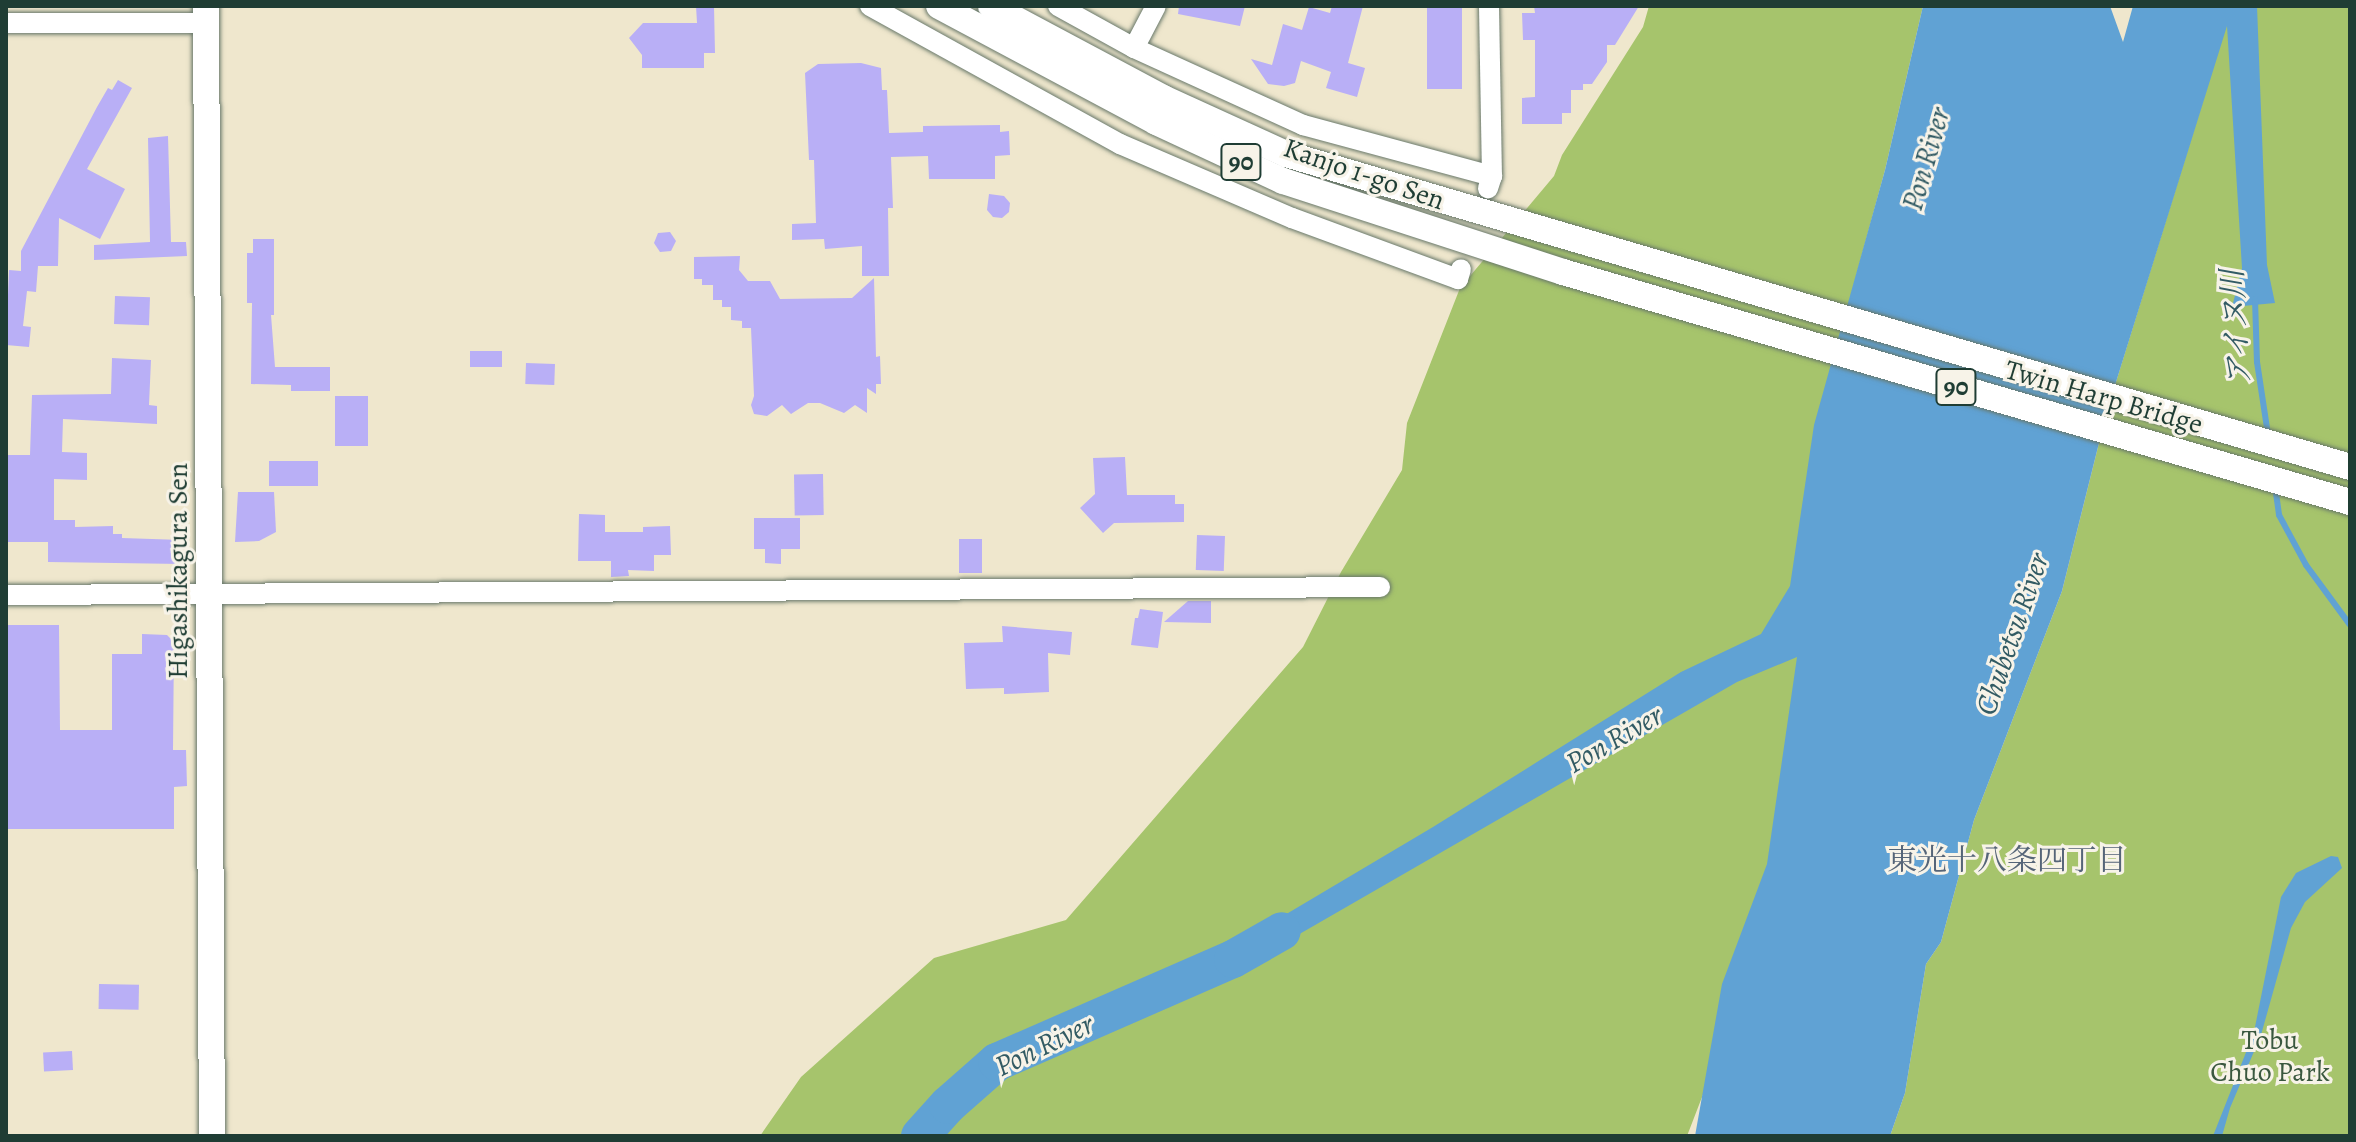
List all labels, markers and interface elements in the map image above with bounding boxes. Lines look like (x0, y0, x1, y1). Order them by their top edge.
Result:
water label: Pon River (1894, 104, 1958, 214)
street label: Kanjo 1-go Sen (1279, 131, 1449, 217)
road number: 90 (1219, 140, 1263, 184)
water label: アイヌ川 (2214, 267, 2258, 389)
street label: Twin Harp Bridge (2001, 353, 2207, 441)
road number: 90 (1934, 365, 1978, 409)
street label: Higashikagura Sen (161, 463, 195, 679)
water label: Chubetsu River (1968, 548, 2056, 720)
water label: Pon River (1559, 697, 1669, 781)
district label: 東光十八条四丁目 (1887, 842, 2127, 878)
water label: Pon River (989, 1006, 1099, 1084)
park label: Tobu Chuo Park (2210, 1023, 2330, 1089)

